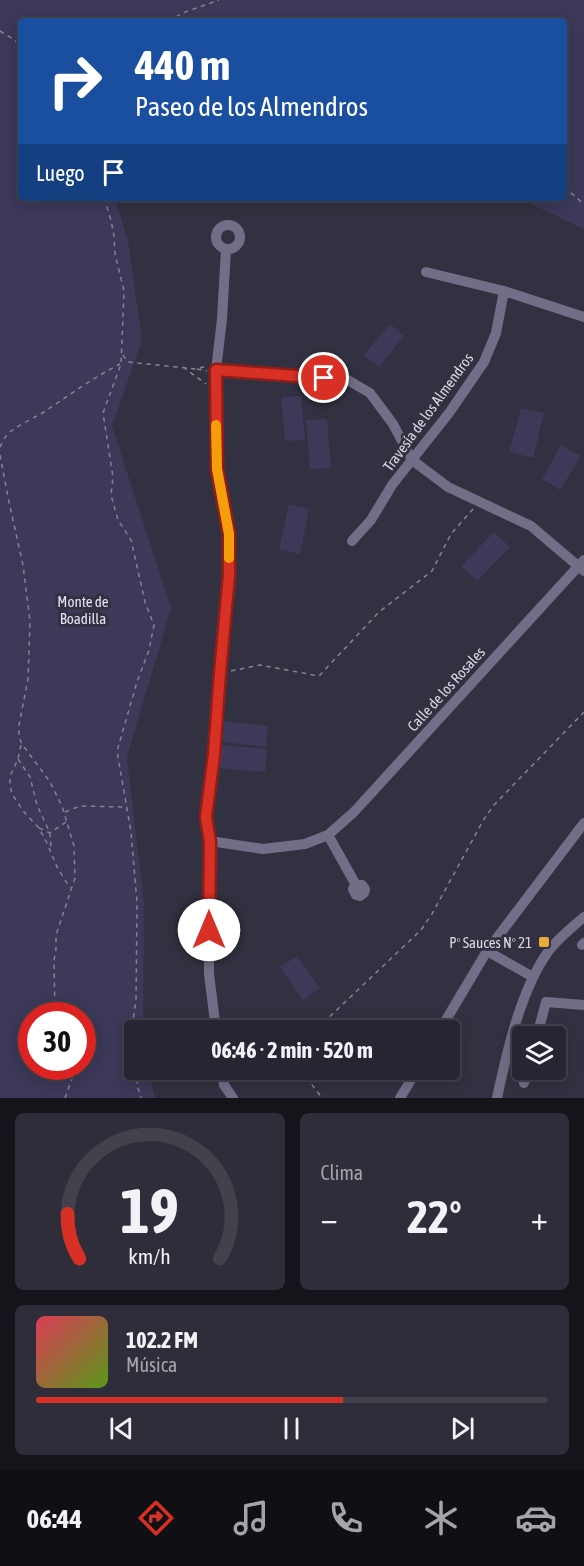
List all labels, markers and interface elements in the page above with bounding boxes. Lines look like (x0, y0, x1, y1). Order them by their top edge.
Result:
text: 440 m (135, 41, 230, 89)
icon: right (36, 42, 114, 120)
text: Paseo de los Almendros (135, 91, 368, 122)
icon: arrive (97, 156, 130, 189)
text: Luego (36, 160, 85, 186)
street label: Travesía de los Almendros (379, 350, 477, 474)
pin (298, 352, 349, 403)
icon: arrive (307, 361, 340, 394)
park label: Monte de Boadilla (57, 593, 109, 627)
street label: Calle de los Rosales (404, 643, 488, 735)
position arrow (177, 898, 241, 962)
place label: Pº Sauces Nº 21 (449, 934, 532, 951)
marker: Pº Sauces Nº 21 (537, 935, 551, 949)
speed limit sign: 30 (18, 1002, 96, 1080)
map controls (512, 1026, 566, 1080)
button: layers (512, 1026, 566, 1080)
text: 06:46 · 2 min · 520 m (211, 1037, 373, 1063)
text: Clima (321, 1161, 363, 1184)
text: 19 (120, 1175, 179, 1246)
text: 22° (407, 1191, 462, 1243)
text: − (321, 1199, 338, 1237)
text: + (531, 1199, 548, 1237)
text: km/h (128, 1244, 171, 1269)
text: 102.2 FM (126, 1327, 198, 1353)
text: Música (126, 1353, 177, 1376)
icon: previous (105, 1412, 138, 1445)
icon: pause (275, 1412, 308, 1445)
icon: next (446, 1412, 479, 1445)
icon: directions (135, 1497, 177, 1539)
icon: music (230, 1497, 272, 1539)
icon: phone (325, 1497, 367, 1539)
icon: climate (420, 1497, 462, 1539)
icon: car (515, 1497, 557, 1539)
text: 06:44 (27, 1503, 82, 1534)

